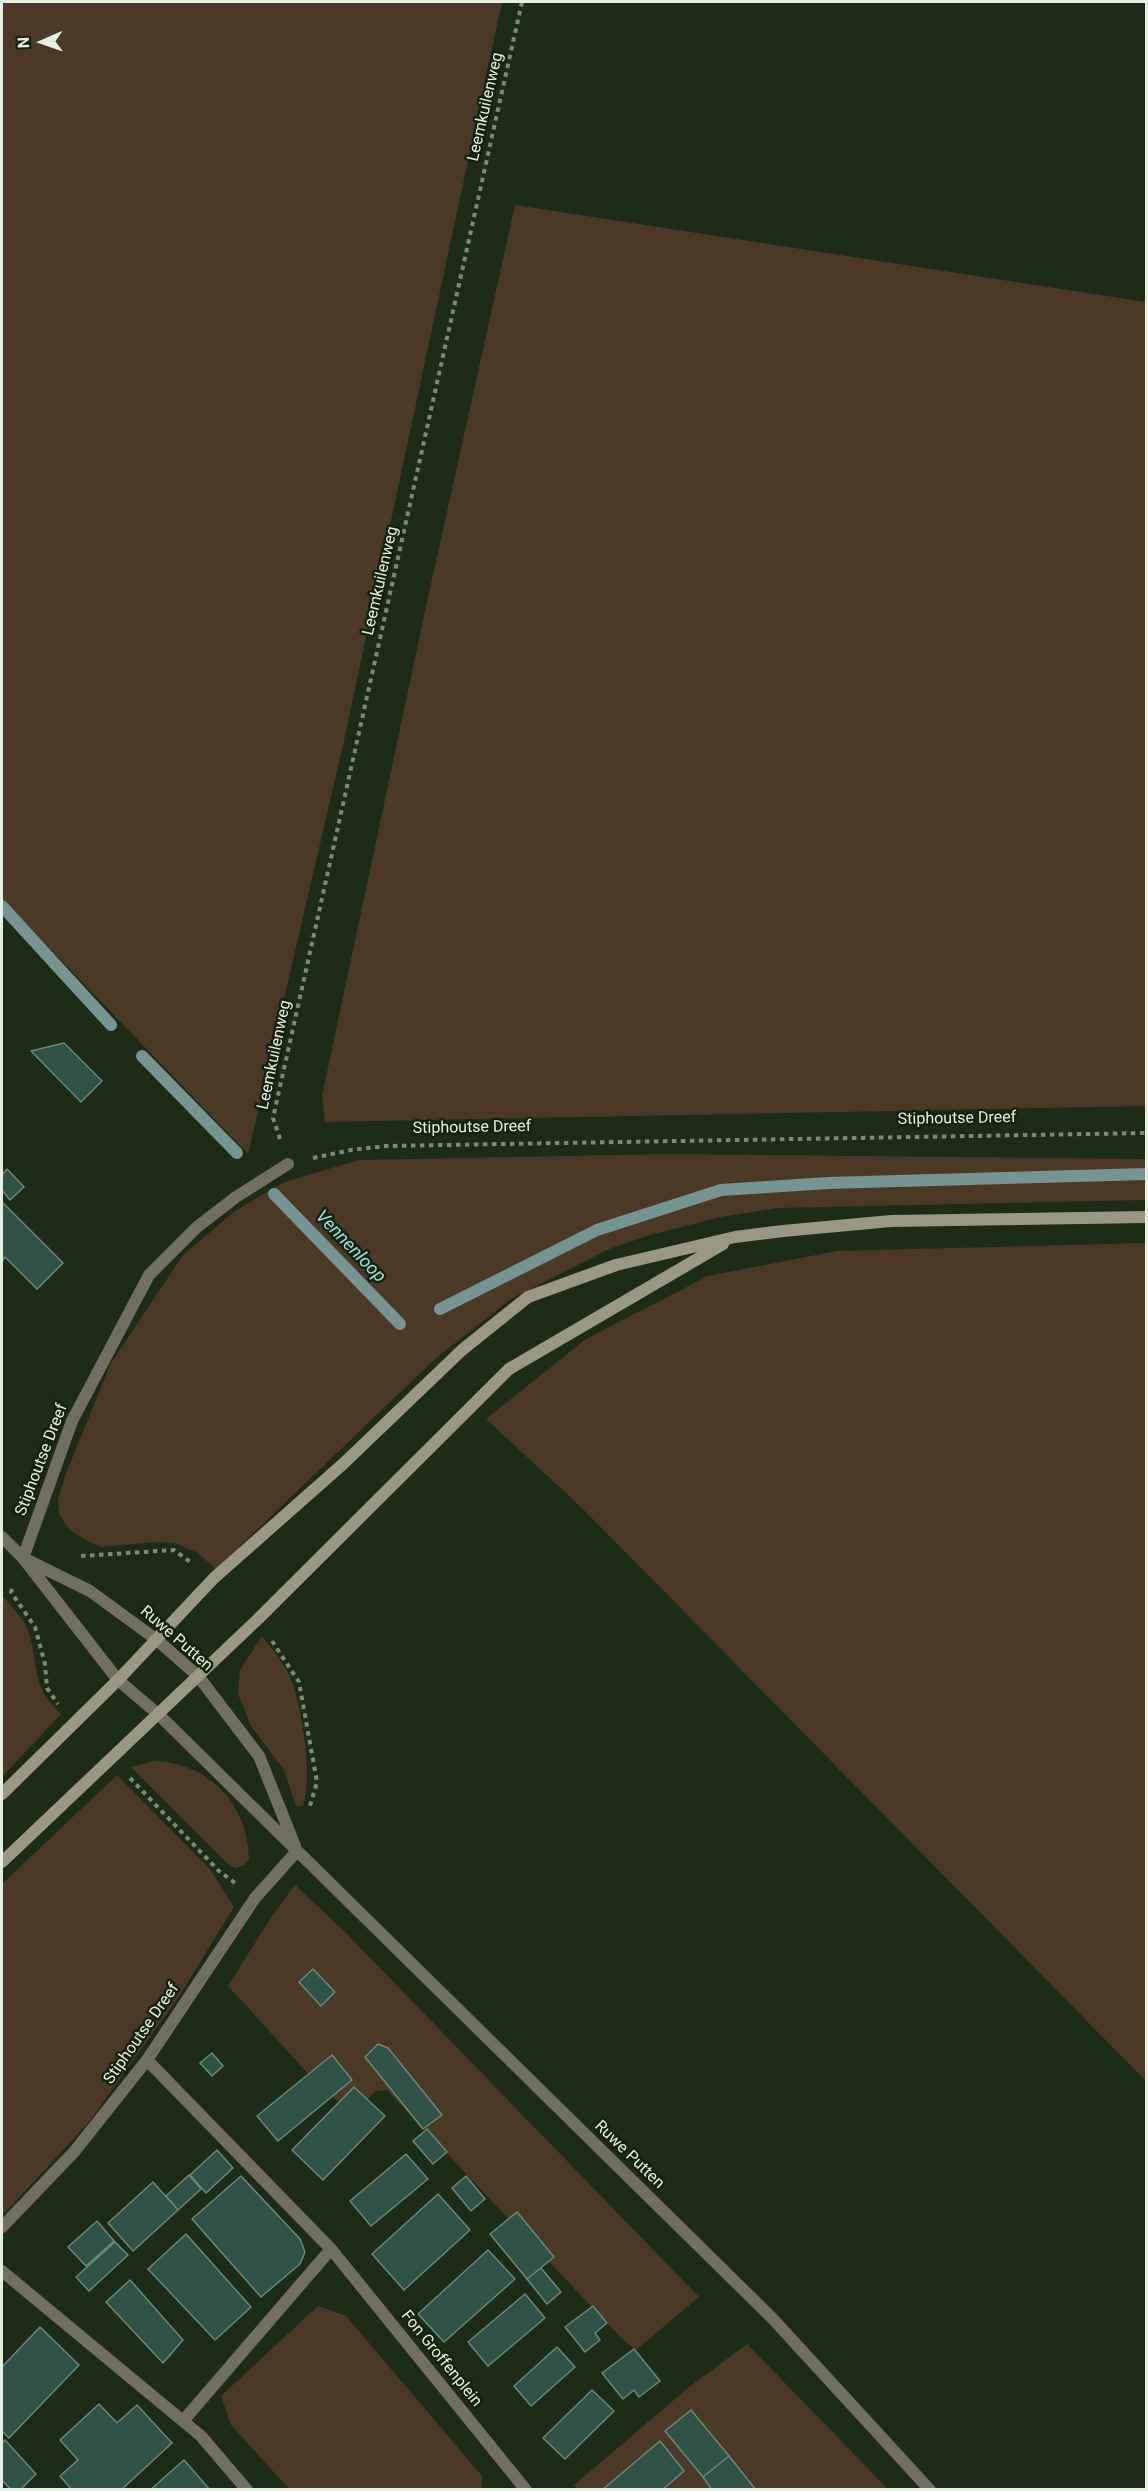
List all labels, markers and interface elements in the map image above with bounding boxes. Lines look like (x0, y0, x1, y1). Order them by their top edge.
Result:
north arrow (12, 12, 72, 72)
text: N (14, 37, 33, 49)
street label: Leemkuilenweg (464, 51, 508, 163)
street label: Leemkuilenweg (359, 525, 403, 637)
street label: Leemkuilenweg (254, 999, 296, 1111)
street label: Stiphoutse Dreef (898, 1108, 1016, 1130)
street label: Stiphoutse Dreef (413, 1117, 531, 1139)
water label: Vennenloop (310, 1206, 390, 1288)
street label: Stiphoutse Dreef (12, 1401, 72, 1519)
street label: Ruwe Putten (136, 1602, 216, 1676)
street label: Stiphoutse Dreef (100, 1980, 184, 2088)
street label: Ruwe Putten (590, 2117, 668, 2193)
street label: Fon Groffenplein (396, 2307, 486, 2411)

